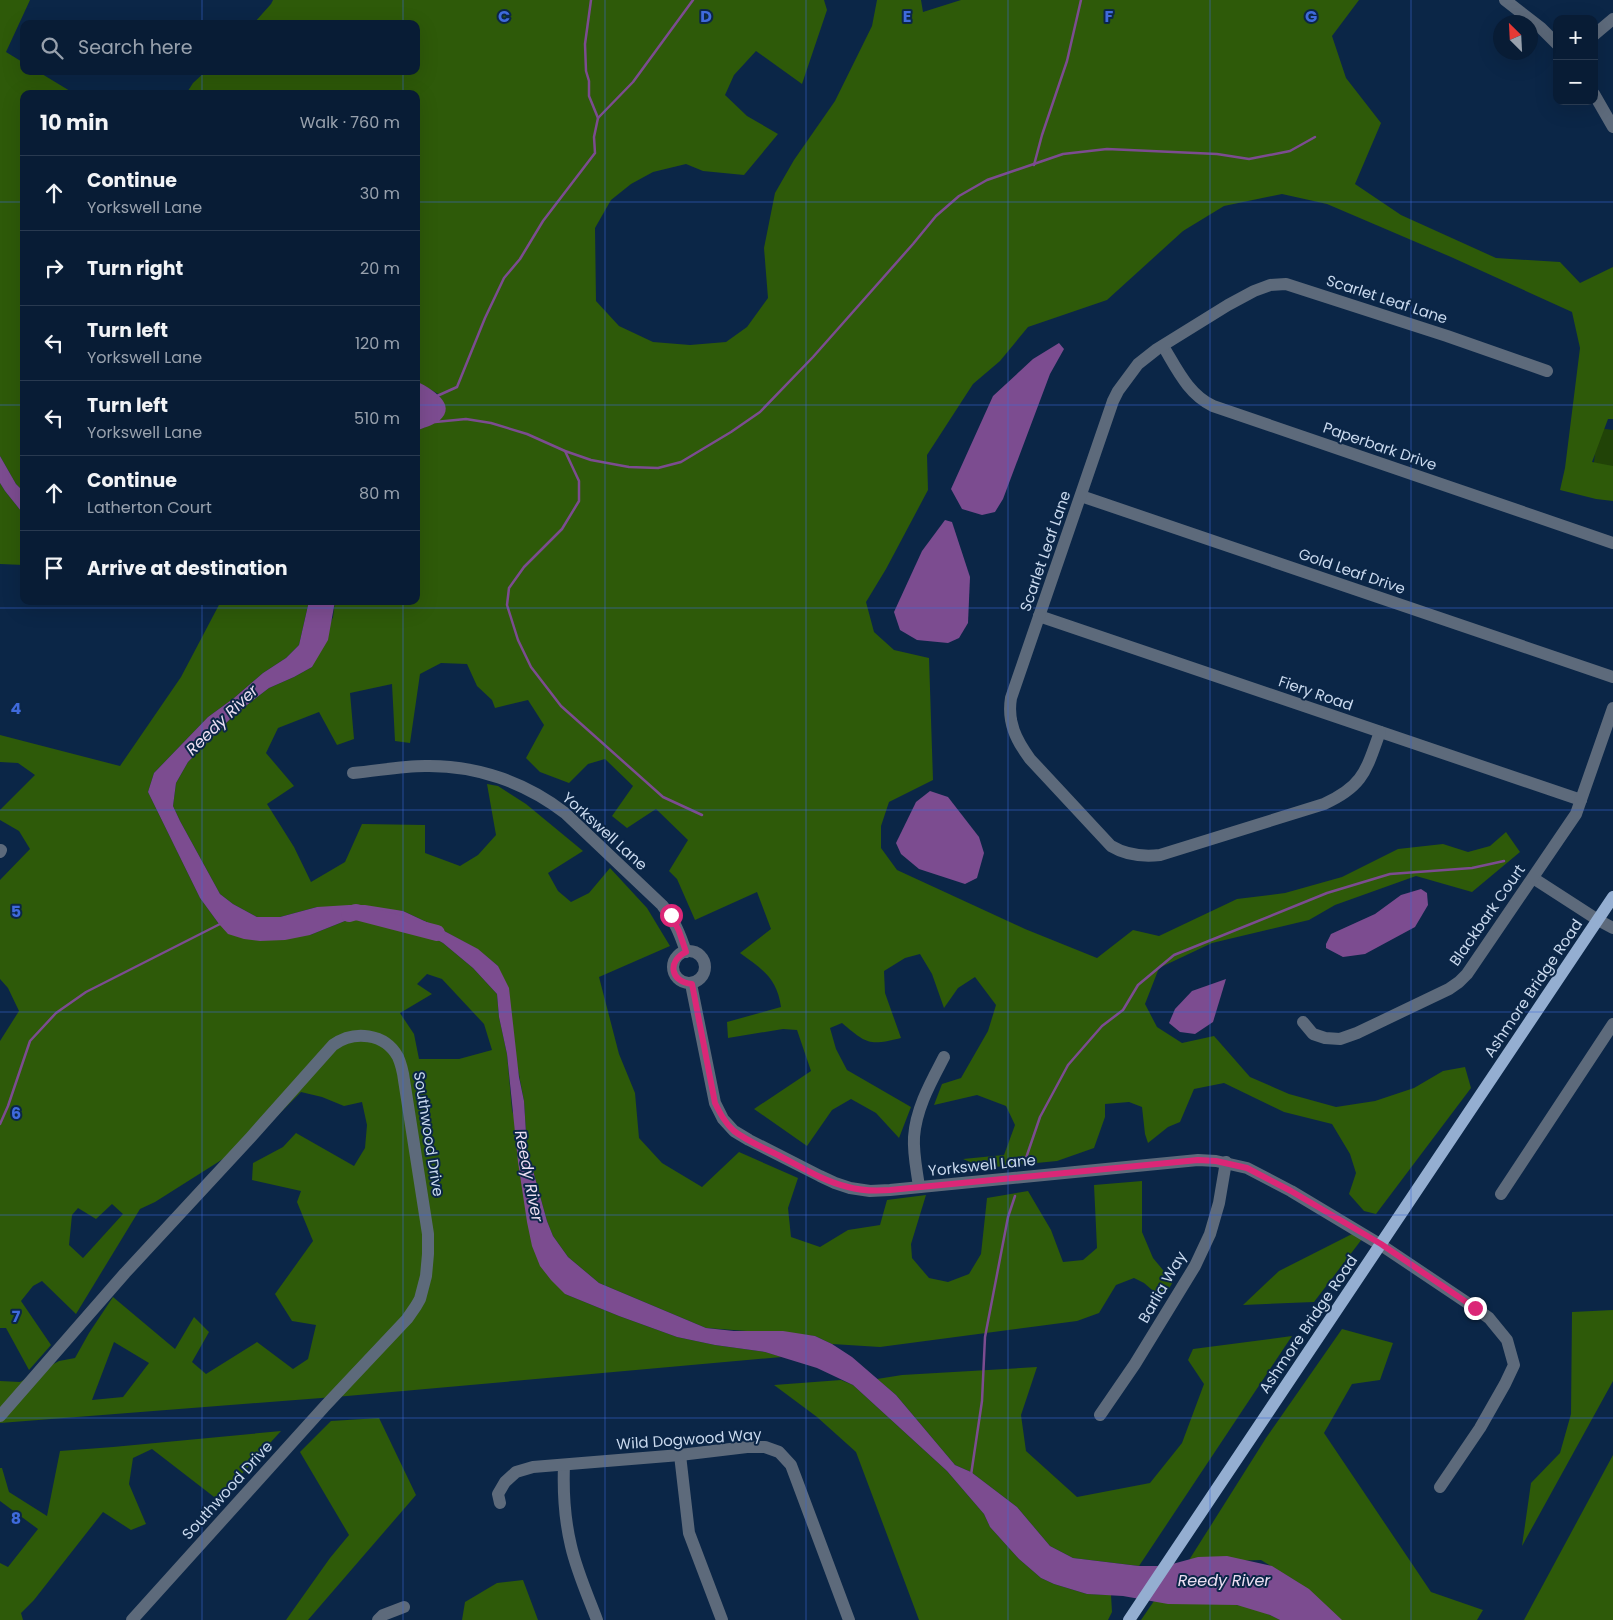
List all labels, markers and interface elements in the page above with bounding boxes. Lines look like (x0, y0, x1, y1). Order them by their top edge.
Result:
text: C (498, 5, 510, 28)
text: D (700, 5, 712, 28)
text: E (903, 5, 911, 28)
text: F (1105, 5, 1114, 28)
text: G (1305, 5, 1317, 28)
north arrow (1493, 15, 1538, 60)
map controls (1553, 15, 1598, 105)
button: + (1553, 15, 1598, 60)
search box (20, 20, 420, 75)
icon: search (38, 34, 66, 62)
text: Search here (78, 34, 192, 61)
button: − (1553, 60, 1598, 105)
text: 10 min (40, 108, 109, 137)
text: Walk · 760 m (300, 111, 400, 134)
text: Continue (87, 167, 177, 194)
icon: ahead (40, 179, 68, 207)
text: 30 m (360, 182, 400, 205)
text: Yorkswell Lane (87, 196, 202, 219)
icon: right (40, 254, 68, 282)
text: Turn right (87, 255, 183, 282)
text: 20 m (360, 257, 400, 280)
street label: Scarlet Leaf Lane (1324, 269, 1450, 329)
text: Turn left (87, 317, 168, 344)
icon: left (40, 329, 68, 357)
text: 120 m (355, 332, 400, 355)
text: Yorkswell Lane (87, 346, 202, 369)
text: Turn left (87, 392, 168, 419)
icon: left (40, 404, 68, 432)
text: 510 m (354, 407, 400, 430)
street label: Paperbark Drive (1320, 417, 1440, 475)
text: Yorkswell Lane (87, 421, 202, 444)
text: Continue (87, 467, 177, 494)
icon: ahead (40, 479, 68, 507)
text: 80 m (359, 482, 400, 505)
street label: Scarlet Leaf Lane (1014, 488, 1076, 614)
text: Latherton Court (87, 496, 212, 519)
street label: Gold Leaf Drive (1296, 543, 1408, 599)
icon: arrive (40, 554, 68, 582)
text: Arrive at destination (87, 555, 288, 582)
street label: Fiery Road (1276, 670, 1356, 716)
water label: Reedy River (181, 679, 264, 760)
text: 4 (11, 697, 22, 720)
street label: Yorkswell Lane (558, 787, 652, 875)
street label: Blackbark Court (1444, 860, 1530, 970)
text: 5 (11, 900, 21, 923)
route start (660, 904, 683, 927)
street label: Ashmore Bridge Road (1479, 915, 1587, 1061)
street label: Southwood Drive (409, 1070, 449, 1198)
text: 6 (11, 1102, 21, 1125)
water label: Reedy River (509, 1128, 549, 1225)
street label: Yorkswell Lane (927, 1149, 1037, 1181)
street label: Barlia Way (1133, 1247, 1191, 1327)
street label: Ashmore Bridge Road (1254, 1251, 1362, 1397)
route end (1464, 1297, 1487, 1320)
text: 7 (12, 1305, 21, 1328)
street label: Wild Dogwood Way (616, 1423, 763, 1455)
street label: Southwood Drive (177, 1436, 277, 1544)
text: 8 (11, 1507, 21, 1530)
water label: Reedy River (1178, 1569, 1271, 1592)

